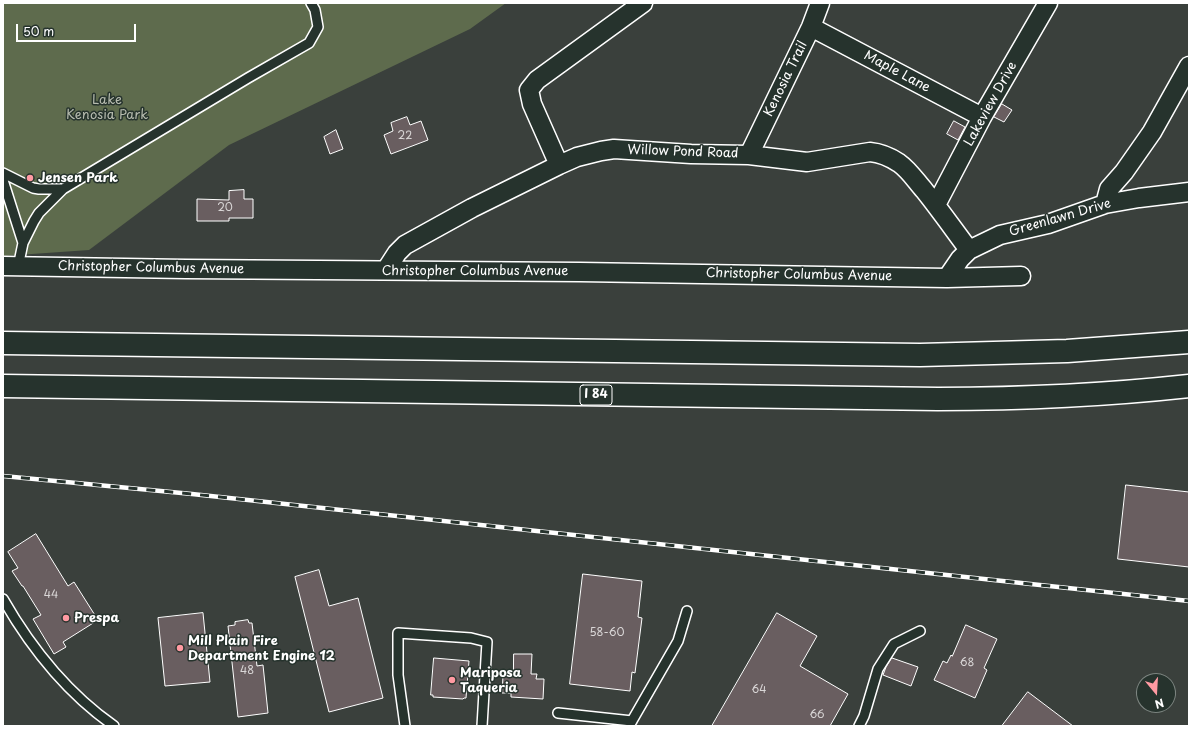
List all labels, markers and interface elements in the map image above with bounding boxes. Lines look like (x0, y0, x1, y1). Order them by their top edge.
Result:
scale bar (18, 16, 138, 42)
text: 50 m (23, 22, 54, 40)
street label: Kenosia Trail (761, 39, 811, 119)
street label: Maple Lane (861, 48, 933, 96)
street label: Lakeview Drive (961, 59, 1021, 149)
park label: Lake Kenosia Park (66, 92, 148, 123)
house number: 22 (398, 129, 412, 143)
street label: Willow Pond Road (627, 142, 739, 162)
place label: Jensen Park (38, 170, 118, 186)
marker: Jensen Park (25, 173, 35, 183)
street label: Greenlawn Drive (1007, 196, 1113, 240)
house number: 20 (217, 201, 233, 215)
street label: Christopher Columbus Avenue (58, 259, 244, 277)
street label: Christopher Columbus Avenue (382, 263, 568, 279)
street label: Christopher Columbus Avenue (706, 266, 892, 284)
road number: I 84 (580, 385, 612, 405)
house number: 44 (44, 588, 58, 602)
place label: Prespa (74, 610, 119, 626)
marker: Prespa (61, 613, 71, 623)
house number: 58-60 (589, 626, 625, 640)
place label: Mill Plain Fire Department Engine 12 (188, 633, 335, 664)
marker: Mill Plain Fire Department Engine 12 (175, 643, 185, 653)
house number: 68 (960, 656, 974, 670)
house number: 48 (240, 664, 254, 678)
place label: Mariposa Taqueria (460, 665, 522, 696)
north arrow (1136, 673, 1176, 713)
marker: Mariposa Taqueria (447, 675, 457, 685)
house number: 64 (752, 683, 766, 697)
text: N (1153, 695, 1166, 713)
house number: 66 (809, 708, 825, 722)

